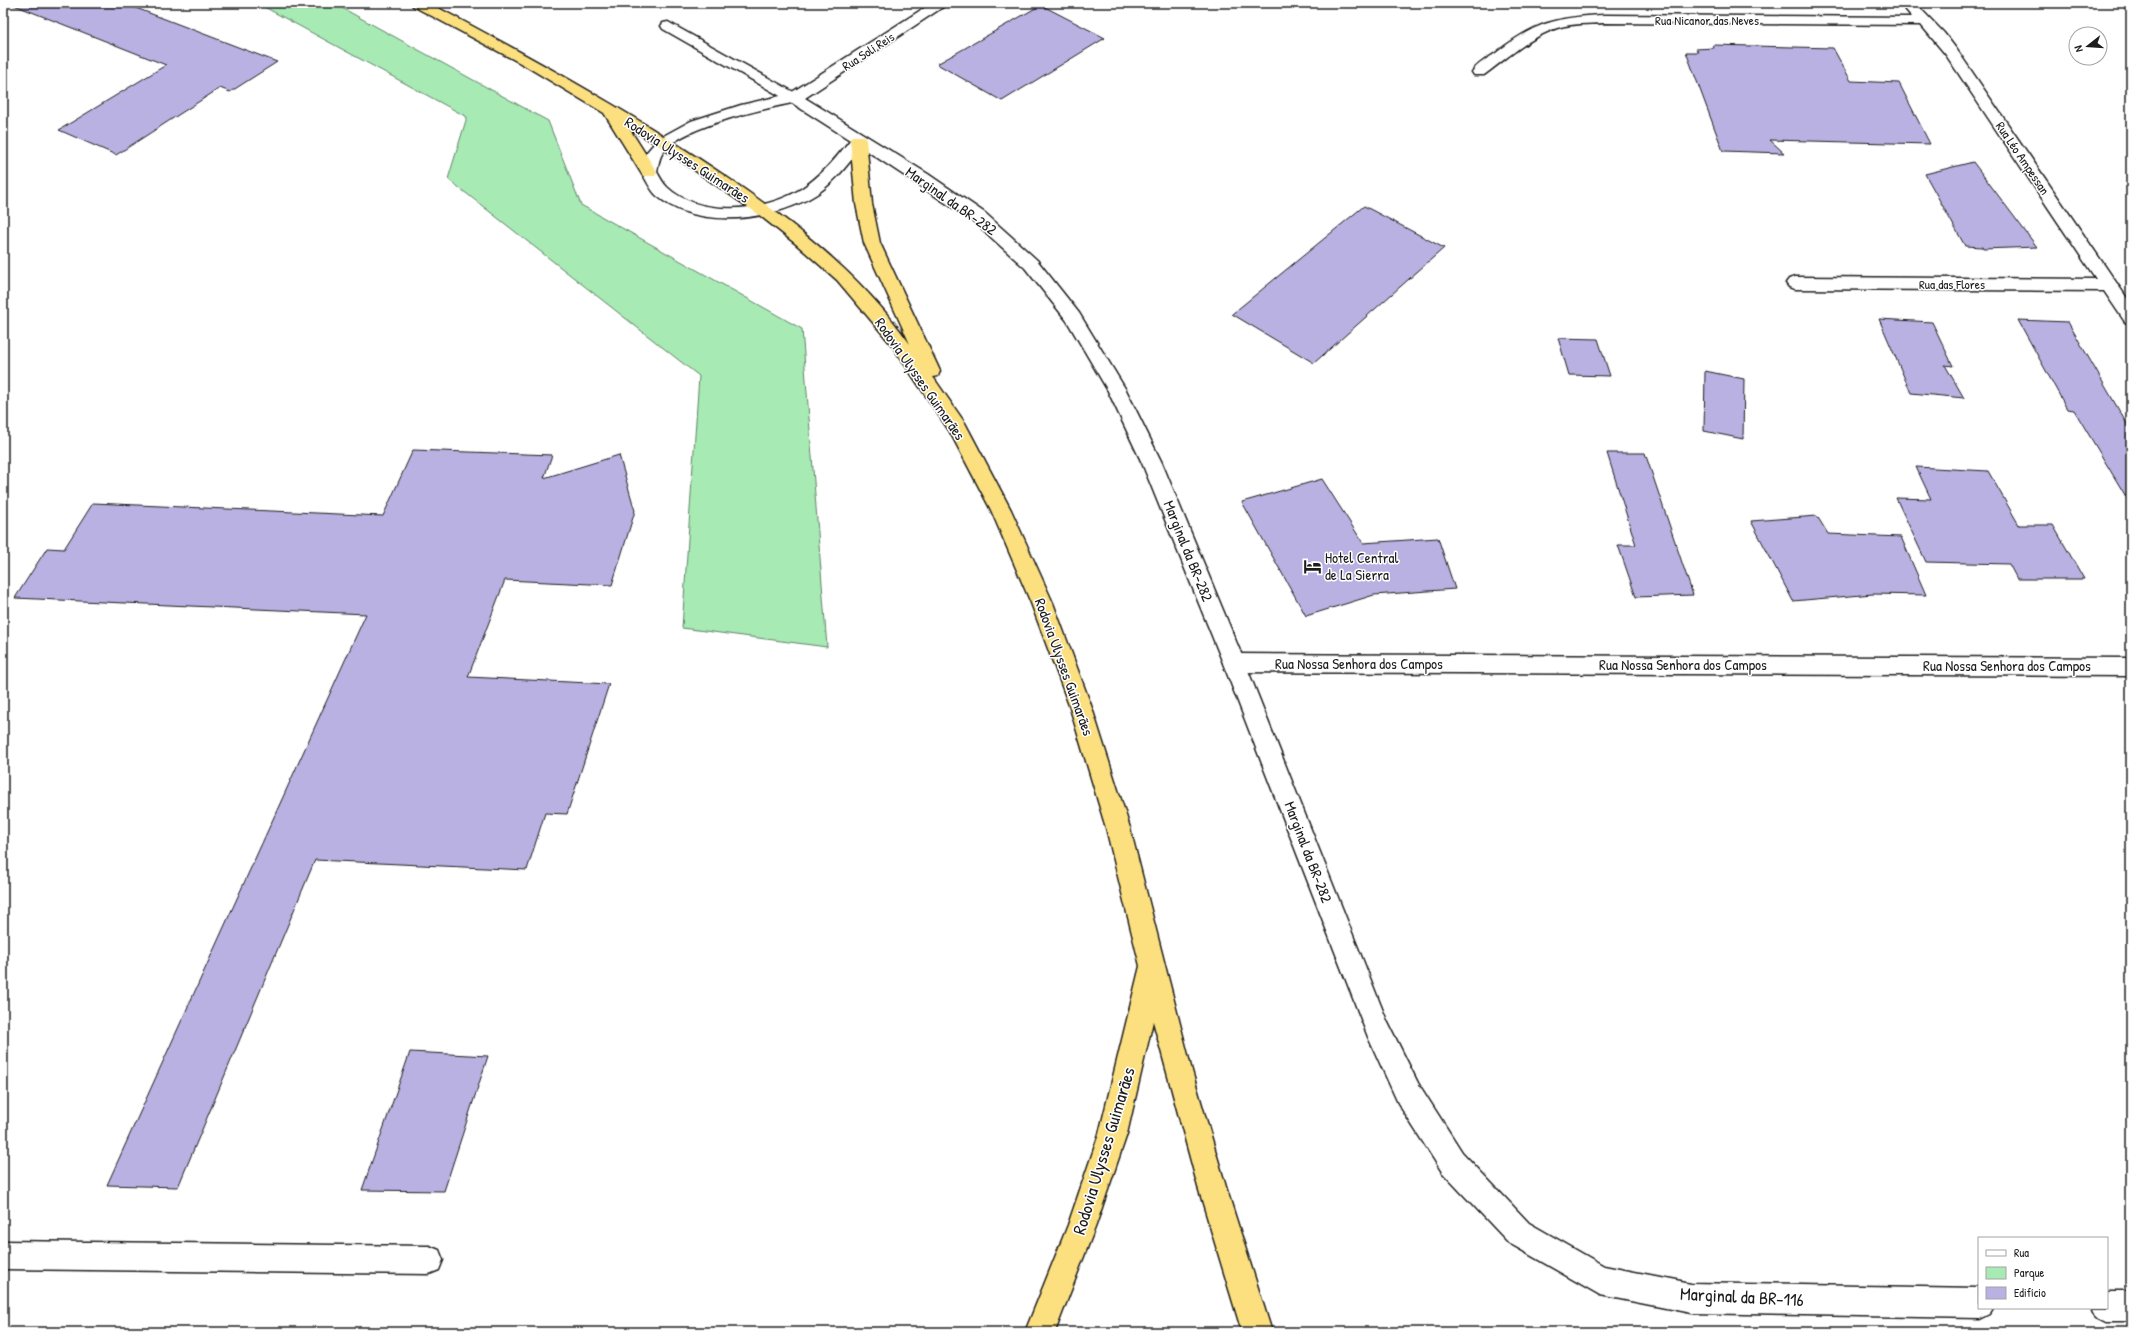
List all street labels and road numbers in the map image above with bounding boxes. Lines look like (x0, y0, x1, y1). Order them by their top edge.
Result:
street label: Rua Nicanor das Neves (1655, 11, 1759, 29)
street label: Rua Soli Reis (838, 27, 898, 75)
street label: Rodovia Ulysses Guimarães (621, 111, 754, 208)
street label: Rua Léo Ampessan (1992, 118, 2054, 198)
street label: Marginal da BR-282 (901, 161, 1001, 240)
street label: Rua das Flores (1919, 275, 1985, 293)
street label: Rodovia Ulysses Guimarães (870, 313, 971, 444)
street label: Marginal da BR-282 (1159, 497, 1218, 604)
street label: Rodovia Ulysses Guimarães (1030, 595, 1099, 739)
street label: Rua Nossa Senhora dos Campos (1275, 653, 1443, 674)
street label: Rua Nossa Senhora dos Campos (1599, 654, 1767, 675)
street label: Rua Nossa Senhora dos Campos (1923, 655, 2091, 676)
street label: Marginal da BR-282 (1280, 798, 1337, 905)
street label: Rodovia Ulysses Guimarães (1066, 1064, 1141, 1238)
street label: Marginal da BR-116 (1680, 1281, 1805, 1312)

